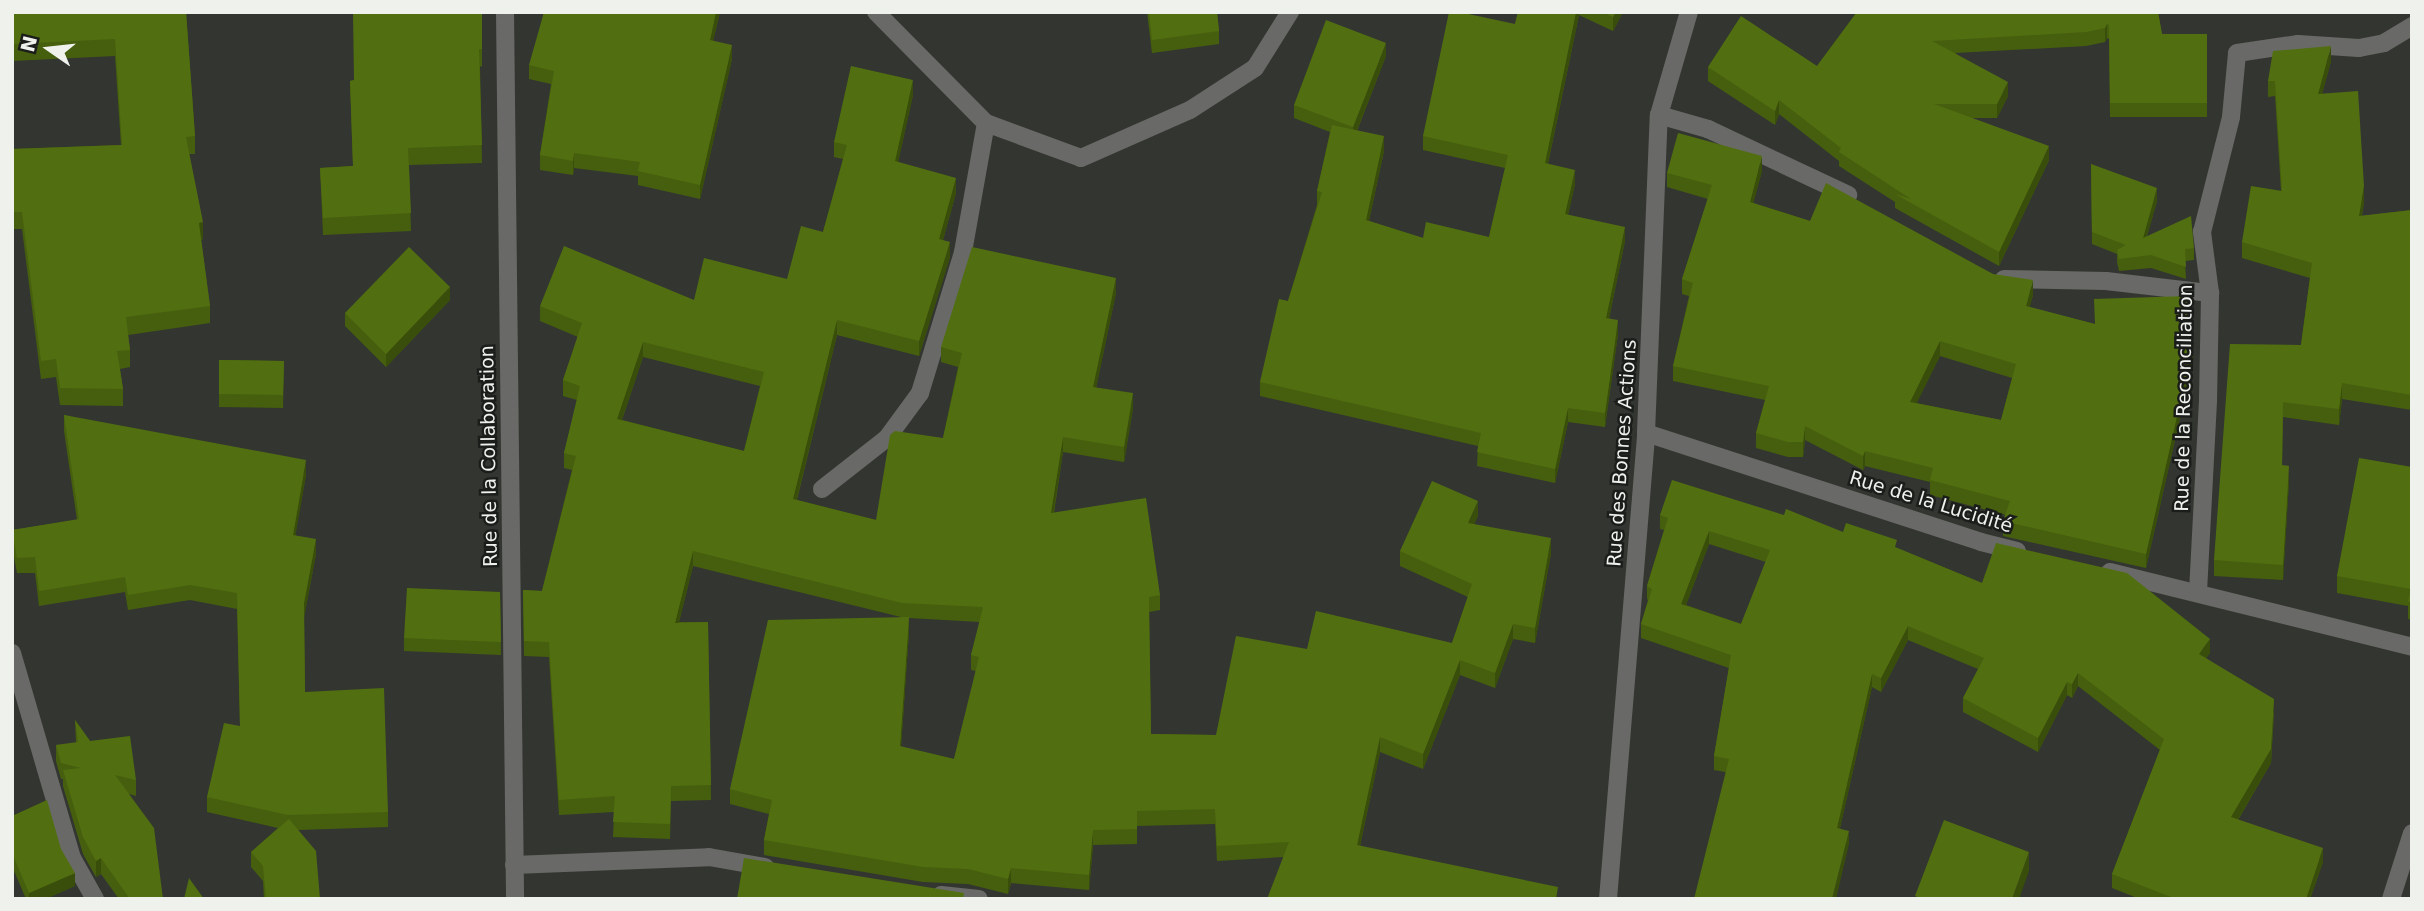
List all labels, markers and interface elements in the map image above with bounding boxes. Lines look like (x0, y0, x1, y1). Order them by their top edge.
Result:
north arrow (14, 14, 84, 84)
text: N (16, 34, 41, 54)
street label: Rue de la Reconciliation (2171, 284, 2197, 512)
street label: Rue des Bonnes Actions (1603, 339, 1641, 567)
street label: Rue de la Collaboration (476, 345, 502, 567)
street label: Rue de la Lucidité (1847, 466, 2015, 538)

